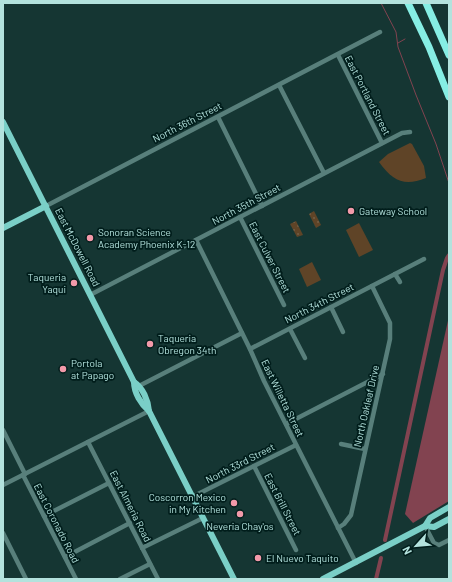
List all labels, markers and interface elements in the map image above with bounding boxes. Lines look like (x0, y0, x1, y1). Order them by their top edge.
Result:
street label: East Portland Street (343, 53, 393, 137)
street label: North 36th Street (151, 99, 224, 145)
street label: North 35th Street (210, 181, 283, 227)
place label: Gateway School (359, 205, 427, 217)
street label: East McDowell Road (53, 206, 103, 288)
marker: Gateway School (346, 206, 356, 216)
street label: East Culver Street (247, 219, 293, 295)
place label: Sonoran Science Academy Phoenix K-12 (98, 226, 195, 250)
marker: Sonoran Science Academy Phoenix K-12 (85, 233, 95, 243)
place label: Taqueria Yaqui (28, 271, 66, 295)
marker: Taqueria Yaqui (69, 278, 79, 288)
street label: North 34th Street (282, 280, 356, 326)
place label: Taqueria Obregon 34th (158, 332, 216, 356)
marker: Taqueria Obregon 34th (145, 339, 155, 349)
place label: Portola at Papago (71, 357, 114, 381)
street label: East Willetta Street (259, 357, 307, 439)
marker: Portola at Papago (58, 364, 68, 374)
street label: North Oakleaf Drive (351, 364, 381, 448)
street label: North 33rd Street (204, 440, 277, 486)
street label: East Almeria Road (108, 468, 154, 544)
street label: East Brill Street (262, 471, 304, 537)
street label: East Coronado Road (32, 481, 82, 565)
place label: Coscorron Mexico in My Kitchen (149, 491, 226, 515)
marker: Coscorron Mexico in My Kitchen (229, 498, 239, 508)
marker: Neveria Chay'os (235, 509, 245, 519)
place label: Neveria Chay'os (206, 520, 274, 532)
north arrow (396, 526, 436, 566)
text: N (399, 545, 414, 557)
place label: El Nuevo Taquito (266, 552, 339, 564)
marker: El Nuevo Taquito (253, 553, 263, 563)

